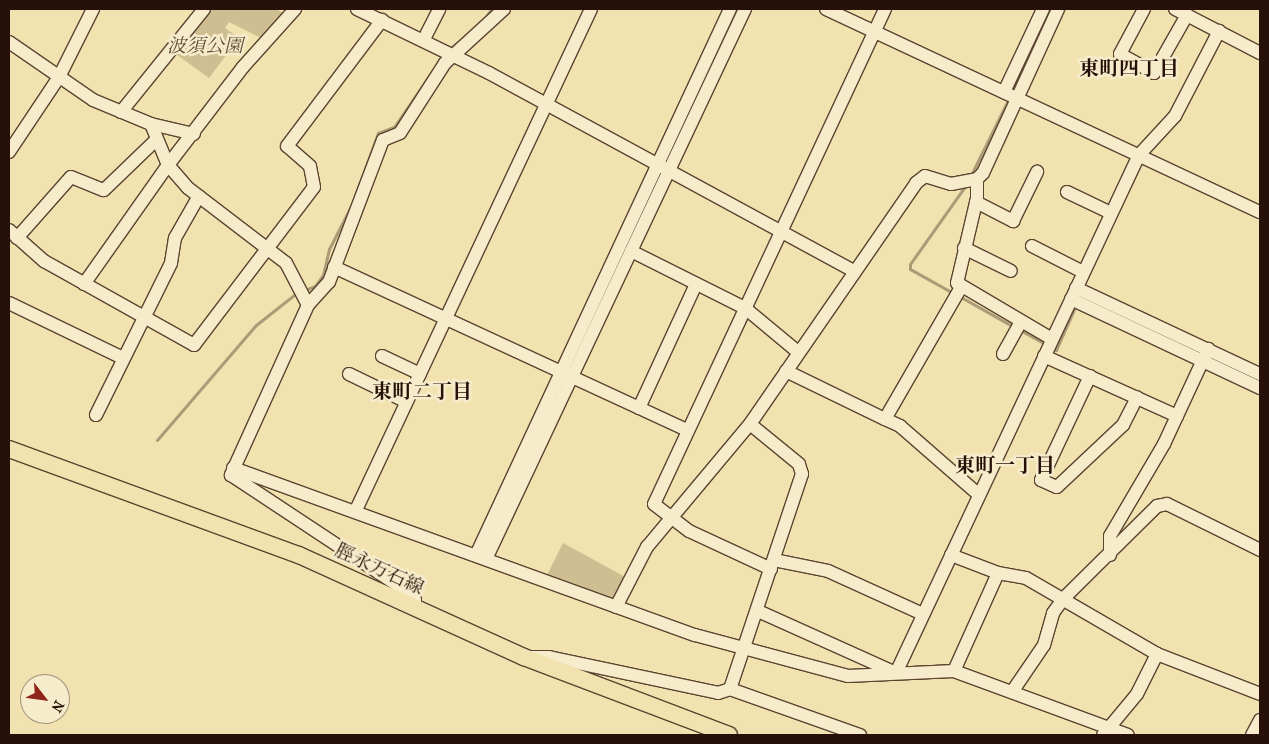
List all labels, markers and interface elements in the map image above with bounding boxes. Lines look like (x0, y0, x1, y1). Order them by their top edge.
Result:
park label: 波須公園 (167, 36, 243, 58)
district label: 東町四丁目 (1079, 56, 1179, 80)
district label: 東町二丁目 (372, 379, 472, 403)
district label: 東町一丁目 (955, 453, 1055, 477)
street label: 脛永万石線 (331, 540, 427, 600)
north arrow (20, 674, 70, 724)
text: N (48, 697, 68, 715)

